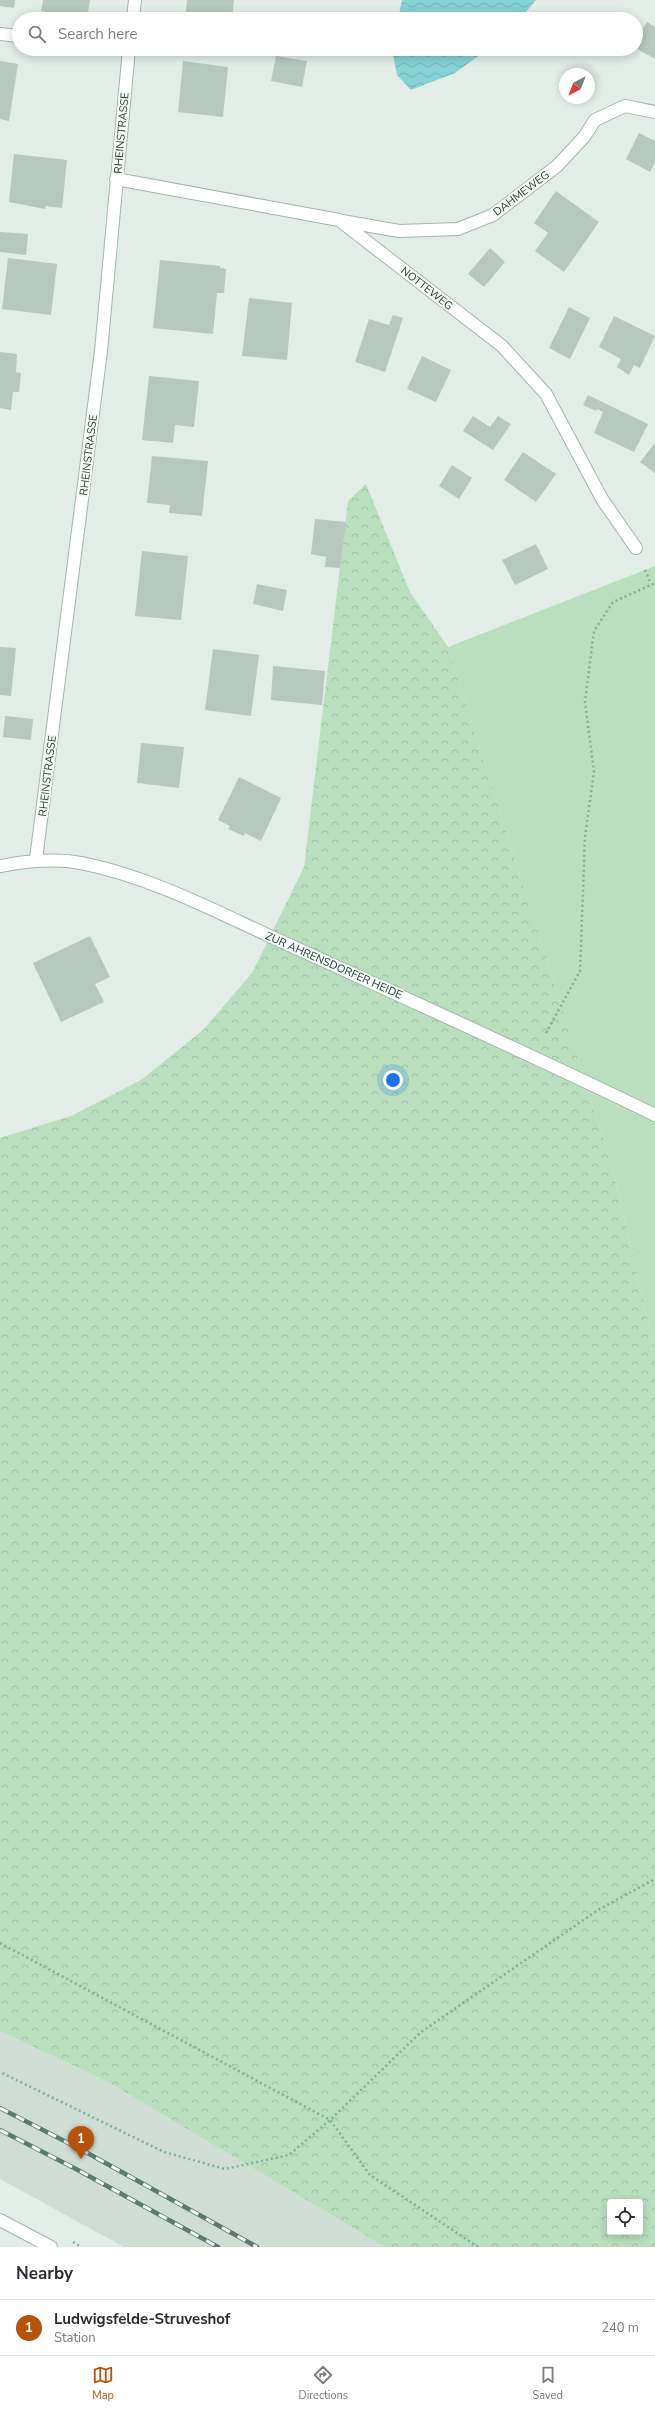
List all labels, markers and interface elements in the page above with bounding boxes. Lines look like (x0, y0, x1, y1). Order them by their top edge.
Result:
search box (12, 12, 643, 56)
icon: search (26, 23, 48, 45)
text: Search here (58, 24, 138, 44)
north arrow (559, 68, 595, 104)
street label: RHEINSTRASSE (110, 92, 133, 174)
street label: DAHMEWEG (490, 167, 552, 219)
street label: NOTTEWEG (398, 263, 456, 313)
street label: RHEINSTRASSE (76, 414, 101, 496)
street label: RHEINSTRASSE (35, 735, 60, 817)
street label: ZUR AHRENSDORFER HEIDE (263, 928, 405, 1003)
your location (383, 1070, 403, 1090)
pin: 1 (68, 2126, 94, 2159)
map controls (607, 2199, 643, 2235)
button: locate (607, 2199, 643, 2235)
text: Nearby (16, 2262, 73, 2285)
text: Ludwigsfelde-Struveshof (54, 2309, 230, 2329)
text: 1 (25, 2319, 33, 2337)
text: 240 m (601, 2319, 639, 2337)
text: Station (54, 2329, 96, 2347)
tab: Map (92, 2364, 114, 2403)
tab: Directions (298, 2364, 348, 2403)
tab: Saved (532, 2364, 563, 2403)

